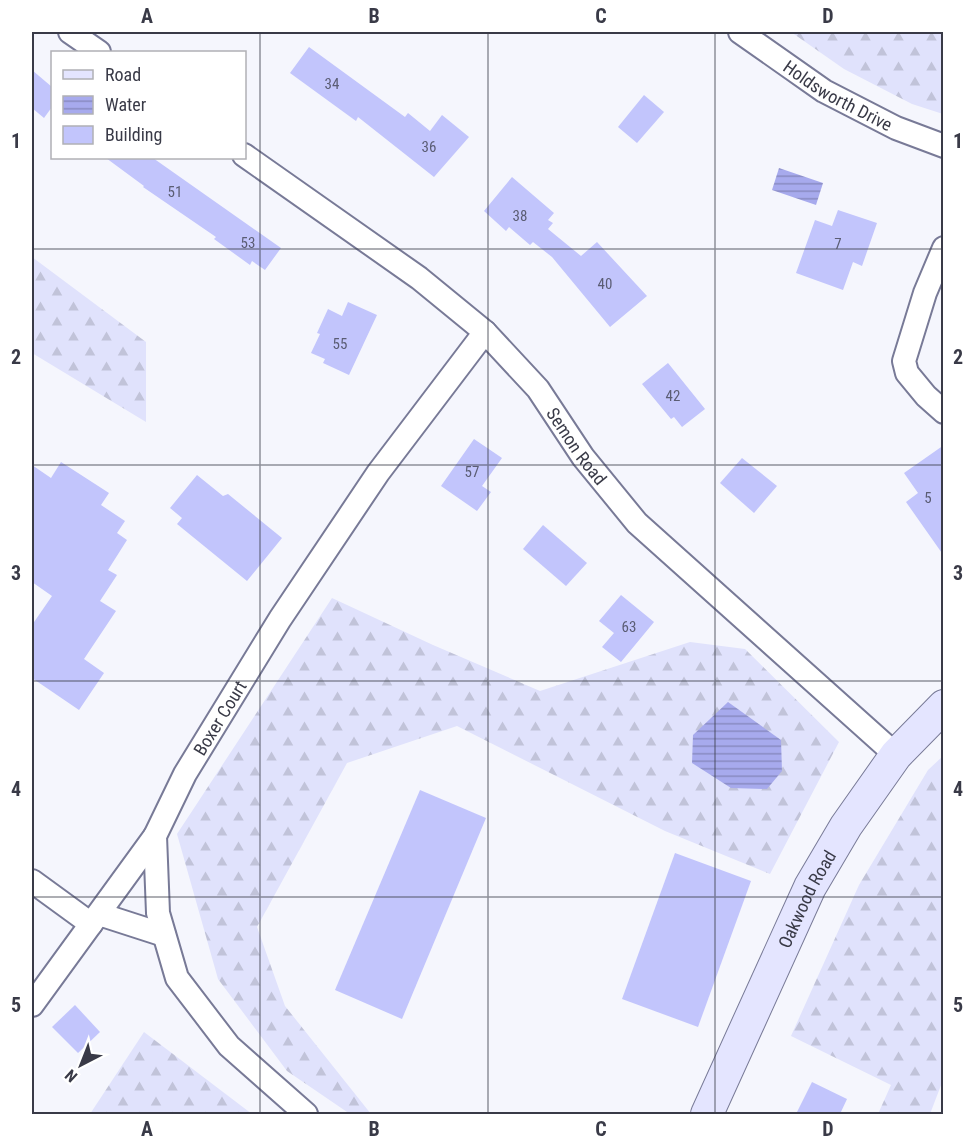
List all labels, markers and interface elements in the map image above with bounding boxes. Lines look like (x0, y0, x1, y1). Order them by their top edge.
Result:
text: A (141, 4, 153, 28)
text: B (368, 4, 380, 28)
text: C (595, 4, 607, 28)
text: D (822, 4, 834, 28)
legend (51, 51, 246, 159)
street label: Holdsworth Drive (780, 56, 896, 135)
text: Road (105, 64, 141, 85)
house number: 34 (325, 75, 339, 93)
text: Water (105, 94, 147, 115)
text: Building (105, 124, 162, 145)
text: 1 (11, 129, 21, 153)
text: 1 (953, 129, 963, 153)
house number: 36 (422, 138, 436, 156)
house number: 51 (168, 183, 182, 201)
house number: 38 (513, 207, 527, 225)
house number: 53 (241, 234, 255, 252)
house number: 7 (834, 235, 842, 253)
house number: 40 (598, 275, 612, 293)
house number: 55 (333, 335, 347, 353)
text: 2 (11, 345, 21, 369)
text: 2 (953, 345, 963, 369)
house number: 42 (666, 387, 680, 405)
street label: Semon Road (543, 403, 611, 489)
house number: 57 (465, 463, 479, 481)
house number: 5 (924, 489, 932, 507)
text: 3 (11, 561, 21, 585)
text: 3 (953, 561, 963, 585)
house number: 63 (622, 618, 636, 636)
street label: Boxer Court (189, 677, 250, 759)
text: 4 (11, 777, 21, 801)
text: 4 (953, 777, 963, 801)
street label: Oakwood Road (773, 846, 840, 951)
text: 5 (11, 993, 21, 1017)
text: 5 (953, 993, 963, 1017)
north arrow (51, 1035, 111, 1095)
text: N (61, 1065, 81, 1086)
text: A (141, 1117, 153, 1141)
text: B (368, 1117, 380, 1141)
text: C (595, 1117, 607, 1141)
text: D (822, 1117, 834, 1141)

